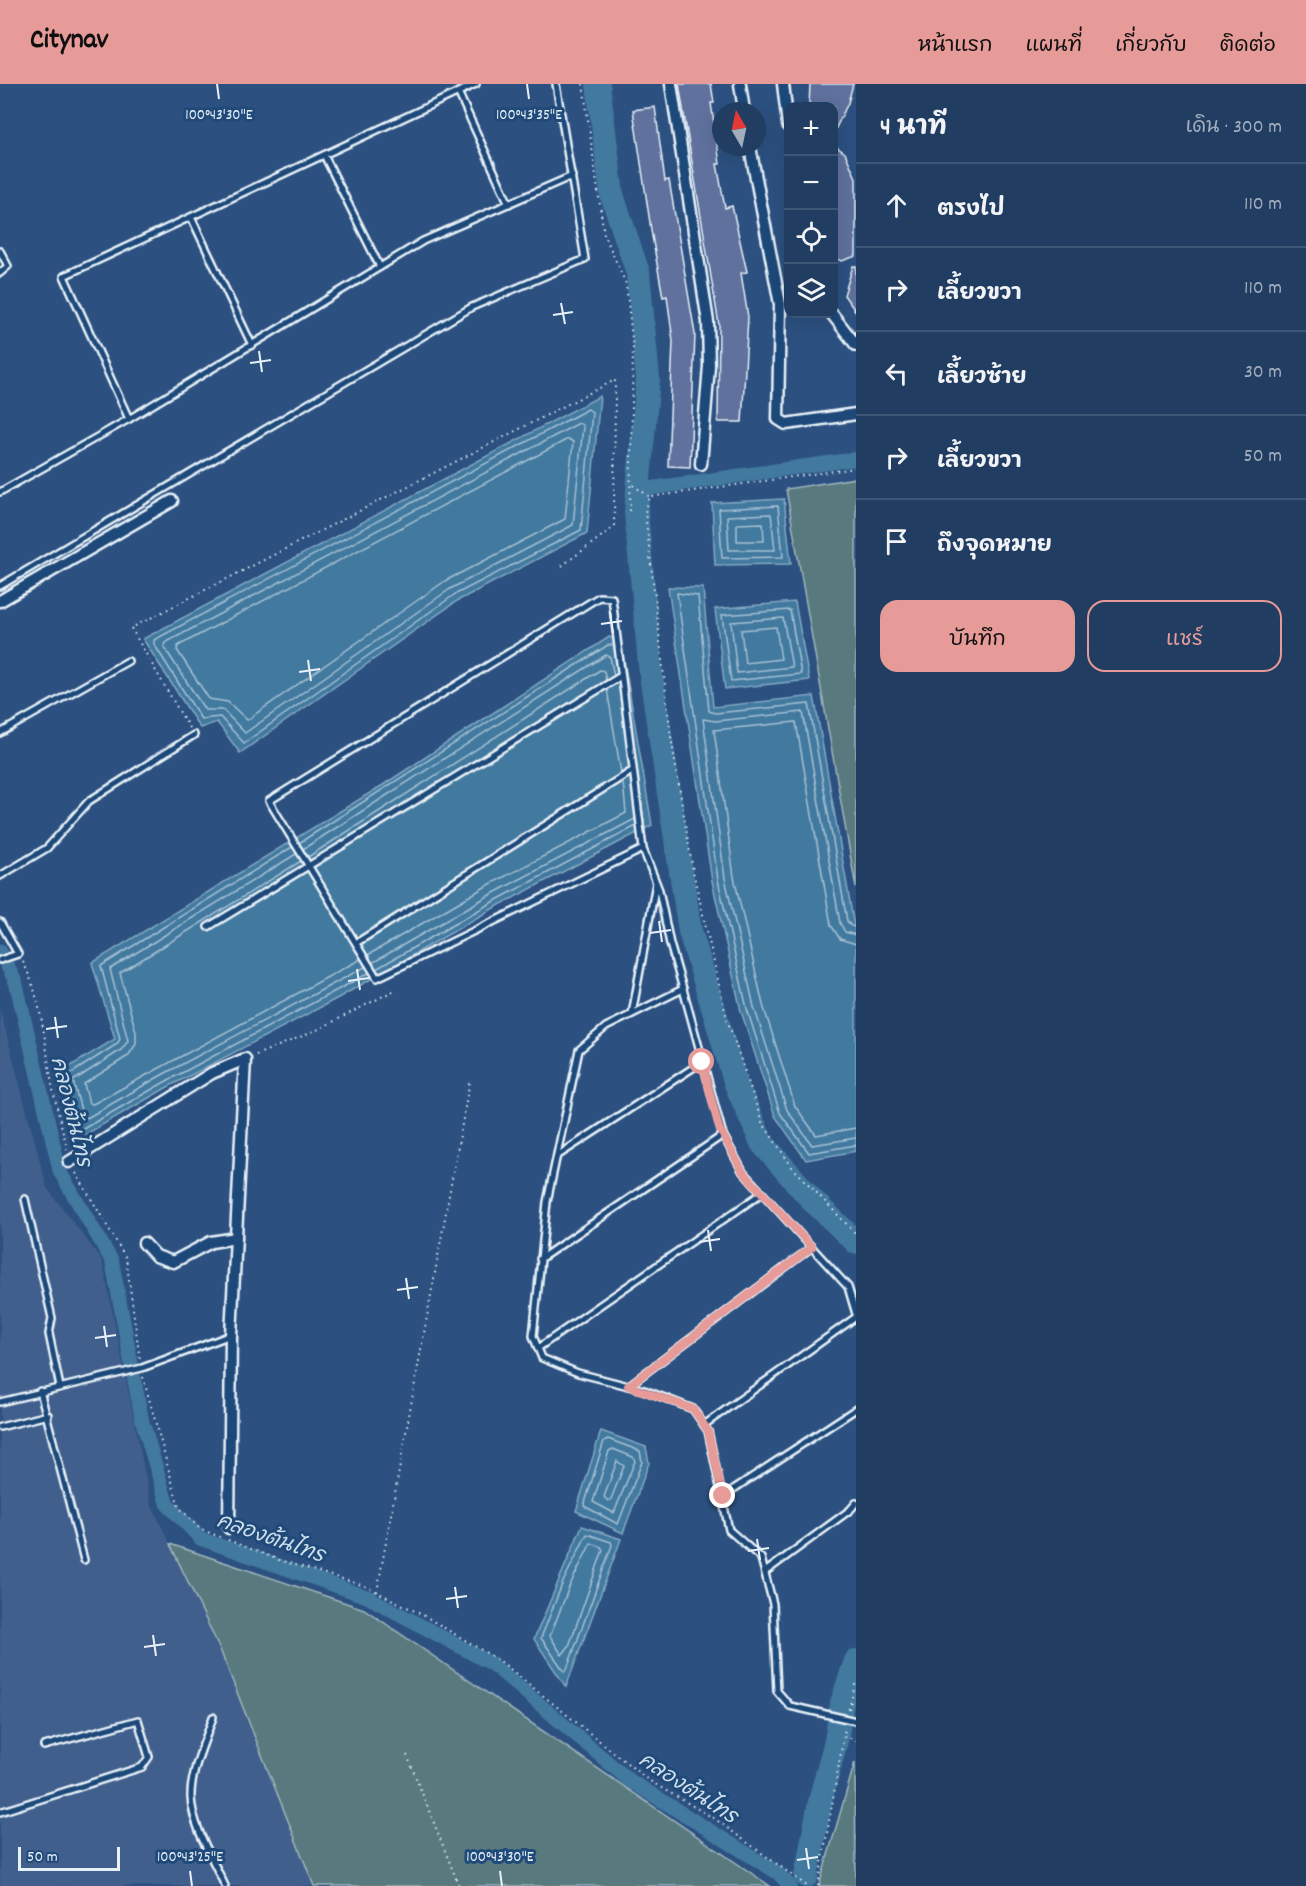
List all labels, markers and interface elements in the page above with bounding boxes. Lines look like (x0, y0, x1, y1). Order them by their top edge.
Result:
text: Citynav (30, 22, 108, 62)
text: หน้าแรก (918, 32, 993, 62)
text: แผนที่ (1026, 32, 1082, 62)
text: เกี่ยวกับ (1115, 32, 1187, 62)
text: ติดต่อ (1220, 32, 1276, 62)
north arrow (712, 102, 766, 156)
map controls (784, 102, 838, 318)
button: + (784, 102, 838, 156)
text: 100°43'30"E (185, 105, 253, 127)
text: 100°43'35"E (496, 105, 562, 127)
text: 4 นาที (880, 110, 947, 147)
text: เดิน · 300 m (1186, 114, 1282, 142)
button: − (784, 156, 838, 210)
icon: ahead (880, 189, 913, 222)
text: 110 m (1244, 191, 1282, 219)
text: ตรงไป (937, 195, 1005, 226)
button: locate (784, 210, 838, 264)
button: layers (784, 264, 838, 318)
icon: right (880, 273, 913, 306)
text: 110 m (1244, 275, 1282, 303)
text: เลี้ยวขวา (937, 279, 1021, 310)
icon: left (880, 357, 913, 390)
text: 30 m (1244, 359, 1282, 387)
text: เลี้ยวซ้าย (937, 363, 1027, 394)
icon: right (880, 441, 913, 474)
text: 50 m (1244, 443, 1282, 471)
text: เลี้ยวขวา (937, 447, 1021, 478)
icon: arrive (880, 525, 913, 558)
text: ถึงจุดหมาย (937, 531, 1052, 562)
button: บันทึก (880, 600, 1075, 672)
button: แชร์ (1087, 600, 1282, 672)
route start (688, 1048, 714, 1074)
water label: คลองต้นไทร (41, 1053, 100, 1172)
route end (709, 1482, 735, 1508)
water label: คลองต้นไทร (212, 1506, 330, 1573)
water label: คลองต้นไทร (632, 1745, 745, 1834)
scale bar (18, 1844, 120, 1872)
text: 50 m (27, 1846, 58, 1869)
text: 100°43'25"E (157, 1847, 223, 1869)
text: 100°43'30"E (466, 1847, 534, 1869)

